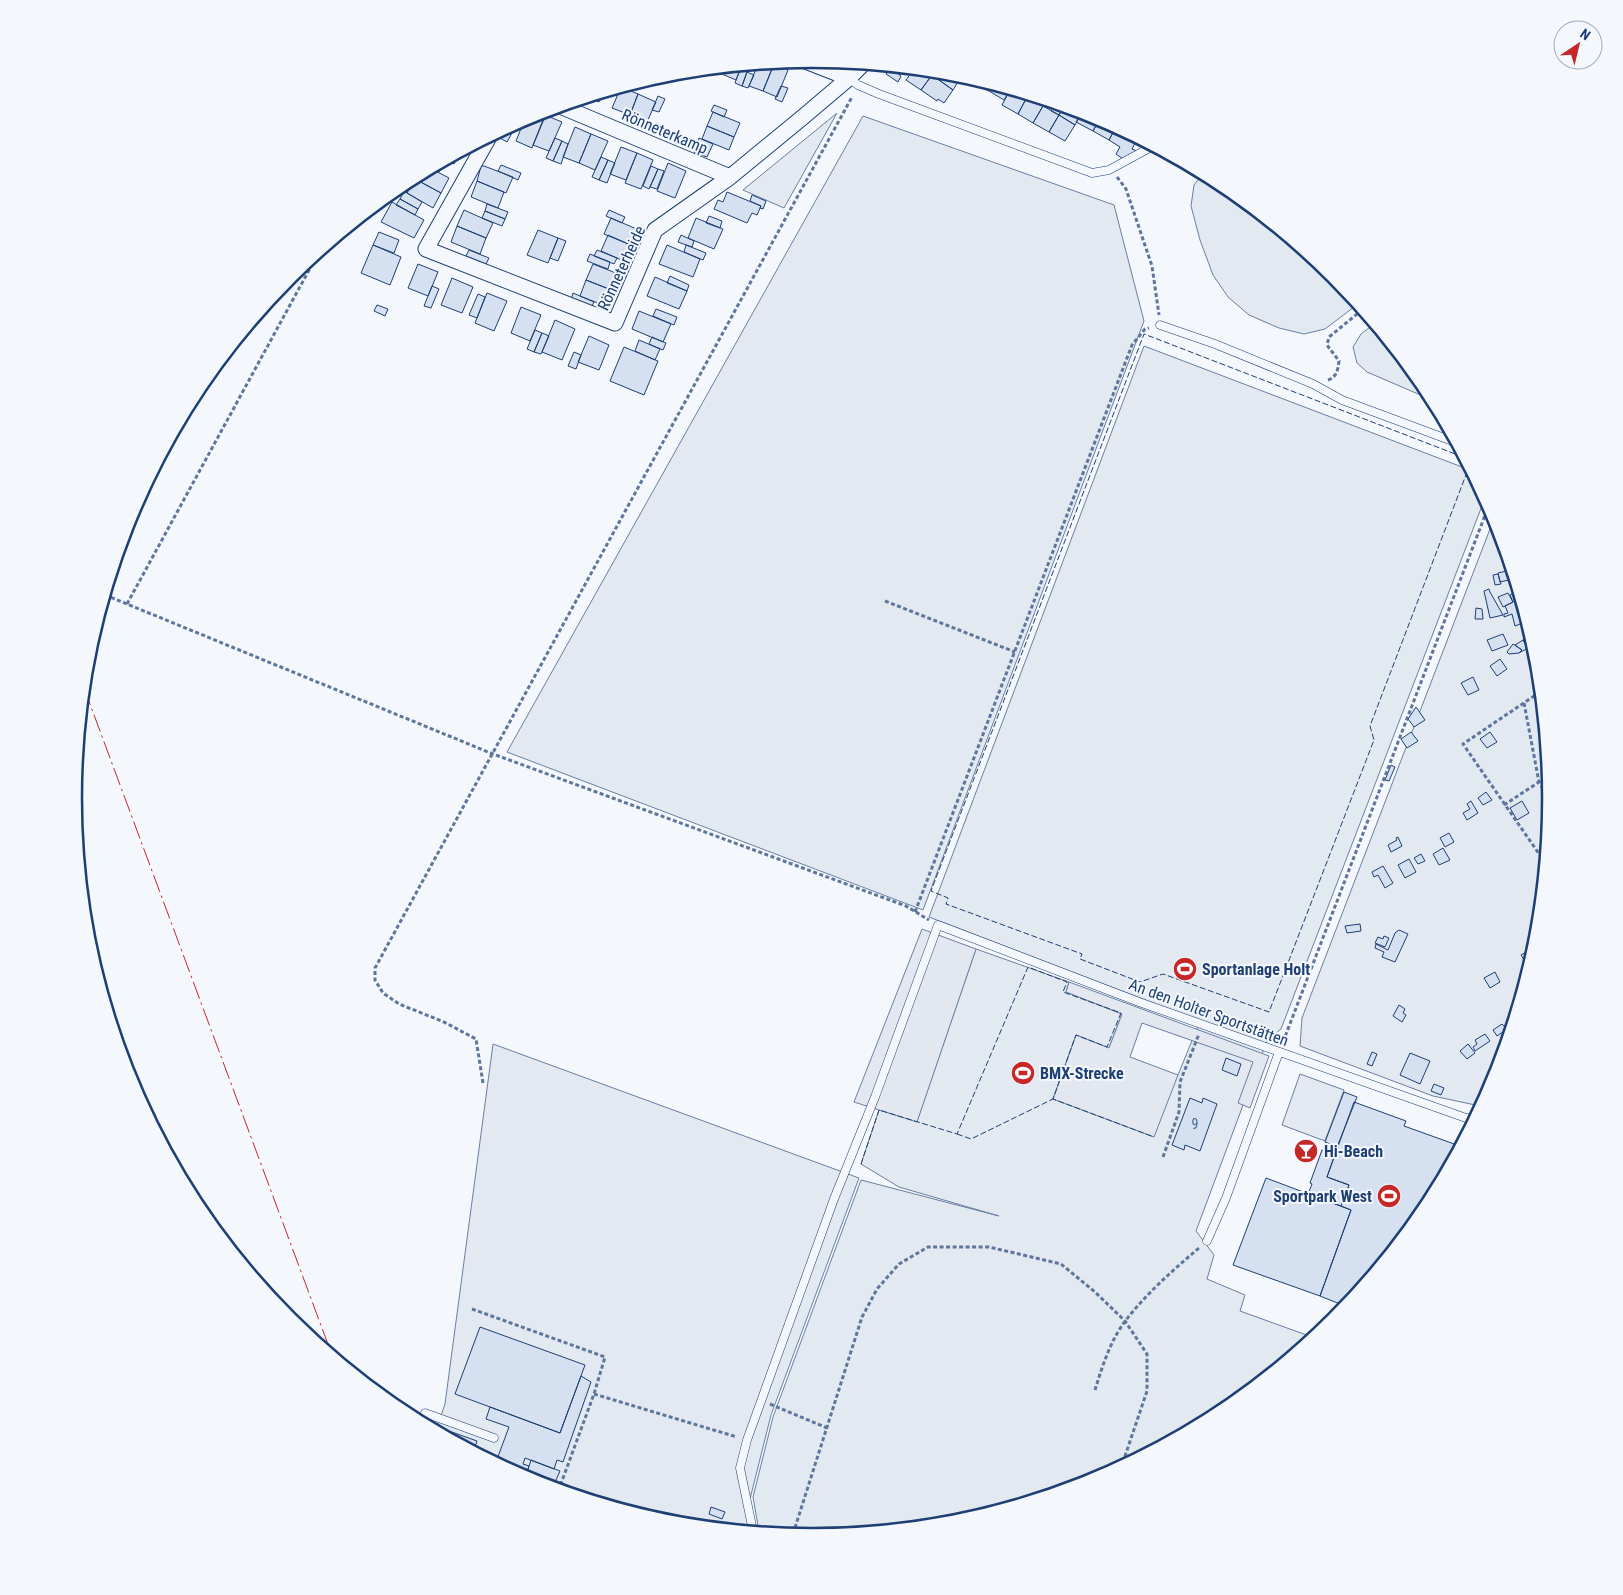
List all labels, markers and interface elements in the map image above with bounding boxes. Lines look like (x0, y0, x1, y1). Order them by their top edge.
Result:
north arrow (1553, 20, 1603, 70)
text: N (1577, 25, 1594, 43)
street label: Rönneterkamp (619, 105, 711, 158)
street label: Rönneterheide (594, 223, 649, 313)
sports icon: Sportanlage Holt (1172, 956, 1198, 982)
place label: Sportanlage Holt (1202, 960, 1310, 979)
street label: An den Holter Sportstätten (1126, 975, 1291, 1050)
sports icon: BMX-Strecke (1010, 1060, 1036, 1086)
place label: BMX-Strecke (1040, 1064, 1124, 1083)
house number: 9 (1192, 1116, 1198, 1132)
bar icon: Hi-Beach (1293, 1138, 1319, 1164)
place label: Hi-Beach (1324, 1142, 1383, 1161)
sports icon: Sportpark West (1376, 1183, 1402, 1209)
place label: Sportpark West (1273, 1187, 1372, 1206)

